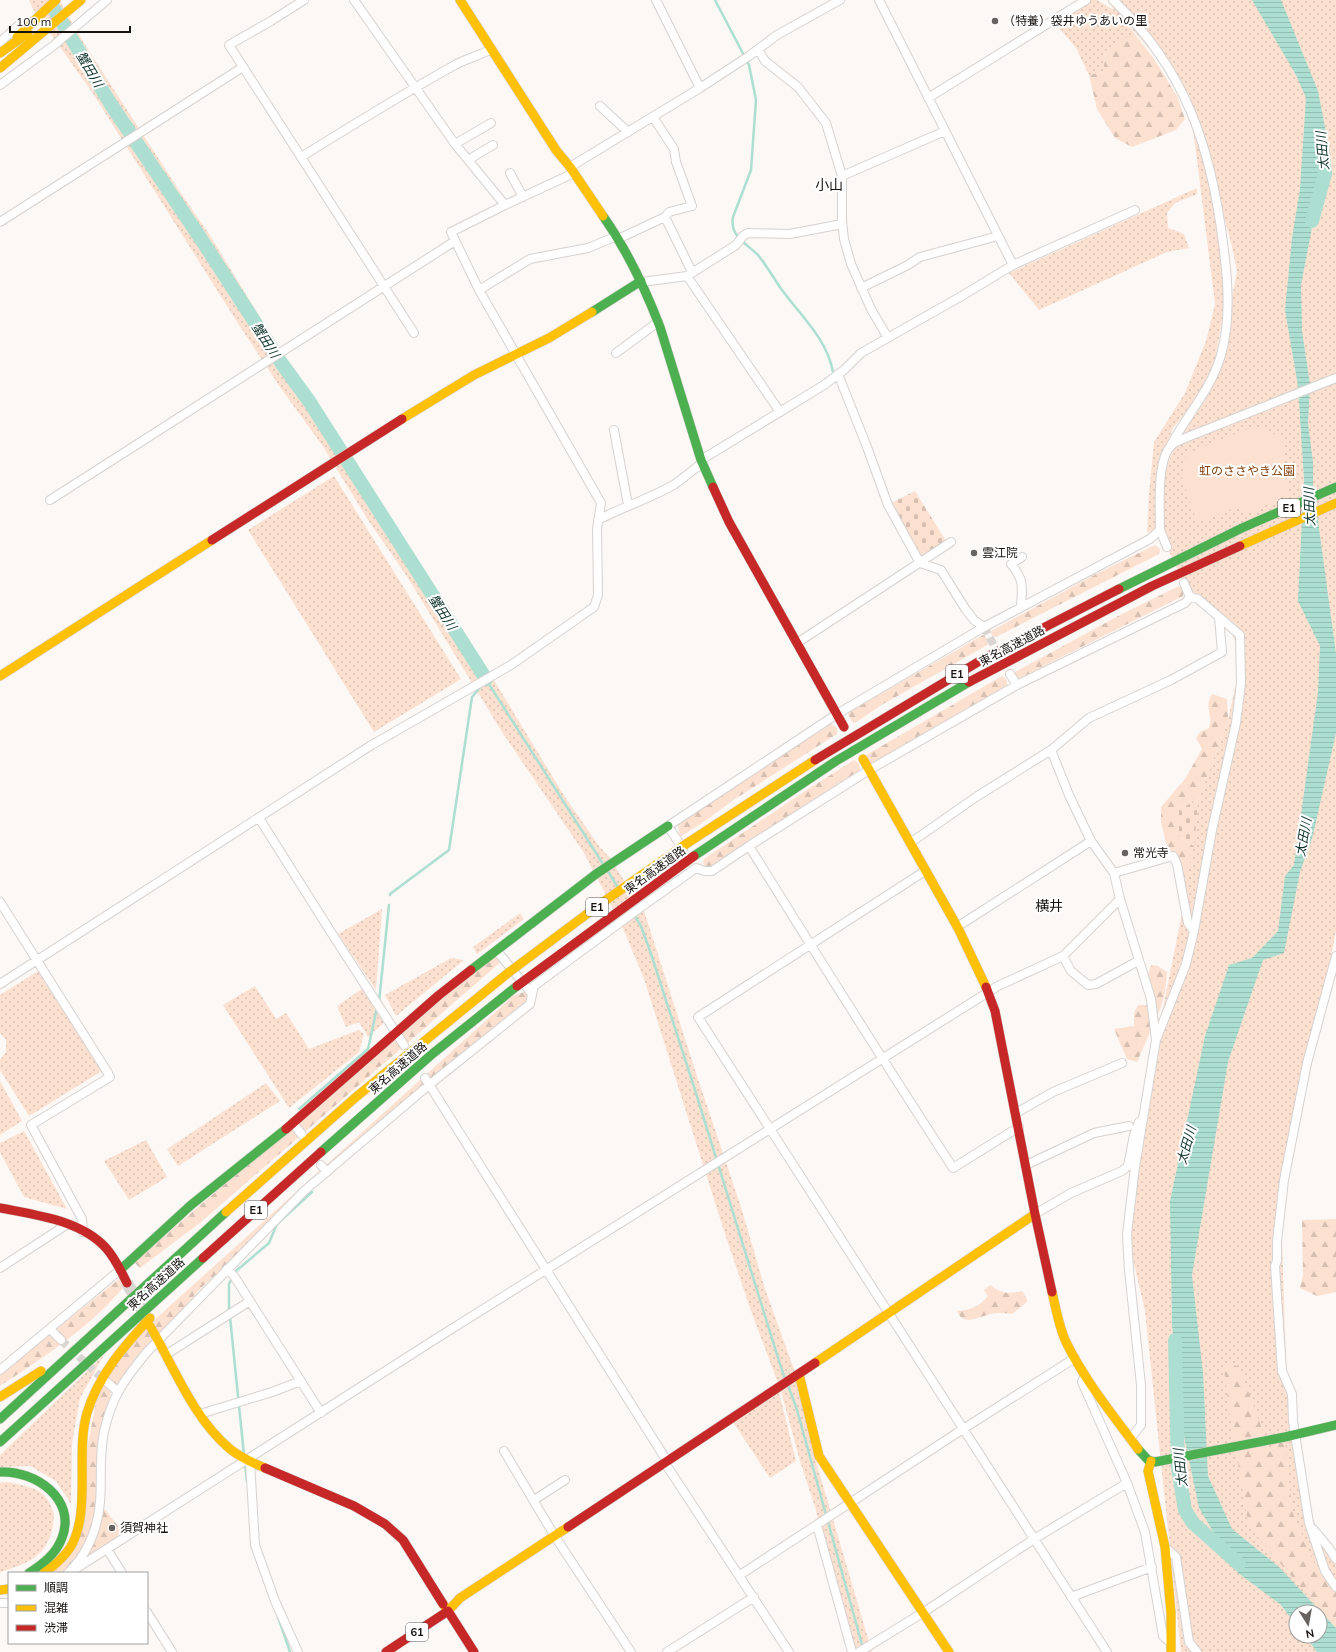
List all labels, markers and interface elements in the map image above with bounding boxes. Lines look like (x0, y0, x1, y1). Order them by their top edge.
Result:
scale bar (10, 8, 130, 34)
place label: （特養）袋井ゆうあいの里 (1003, 13, 1147, 28)
text: 100 m (16, 14, 51, 29)
marker: （特養）袋井ゆうあいの里 (990, 16, 1000, 26)
water label: 蟹田川 (73, 48, 108, 92)
water label: 太田川 (1312, 129, 1332, 171)
district label: 小山 (815, 176, 843, 194)
water label: 蟹田川 (249, 319, 284, 362)
park label: 虹のささやき公園 (1199, 463, 1295, 478)
water label: 太田川 (1300, 485, 1318, 527)
road number: E1 (1278, 499, 1300, 517)
place label: 雲江院 (982, 545, 1018, 560)
marker: 雲江院 (969, 548, 979, 558)
water label: 蟹田川 (426, 591, 461, 634)
street label: 東名高速道路 (976, 622, 1047, 669)
road number: E1 (946, 665, 968, 683)
water label: 太田川 (1292, 814, 1315, 858)
street label: 東名高速道路 (621, 842, 688, 897)
place label: 常光寺 (1133, 845, 1169, 860)
marker: 常光寺 (1120, 848, 1130, 858)
district label: 横井 (1035, 897, 1063, 915)
road number: E1 (586, 898, 608, 916)
street label: 東名高速道路 (366, 1038, 430, 1097)
water label: 太田川 (1173, 1122, 1200, 1166)
road number: E1 (245, 1201, 267, 1219)
street label: 東名高速道路 (124, 1254, 187, 1313)
water label: 太田川 (1170, 1446, 1190, 1488)
place label: 須賀神社 (120, 1520, 168, 1535)
marker: 須賀神社 (107, 1523, 117, 1533)
legend (8, 1572, 148, 1644)
text: 順調 (44, 1580, 68, 1595)
text: 混雑 (44, 1600, 68, 1615)
north arrow (1288, 1604, 1328, 1644)
text: 渋滞 (44, 1620, 68, 1635)
road number: 61 (406, 1623, 428, 1641)
text: N (1304, 1626, 1315, 1641)

